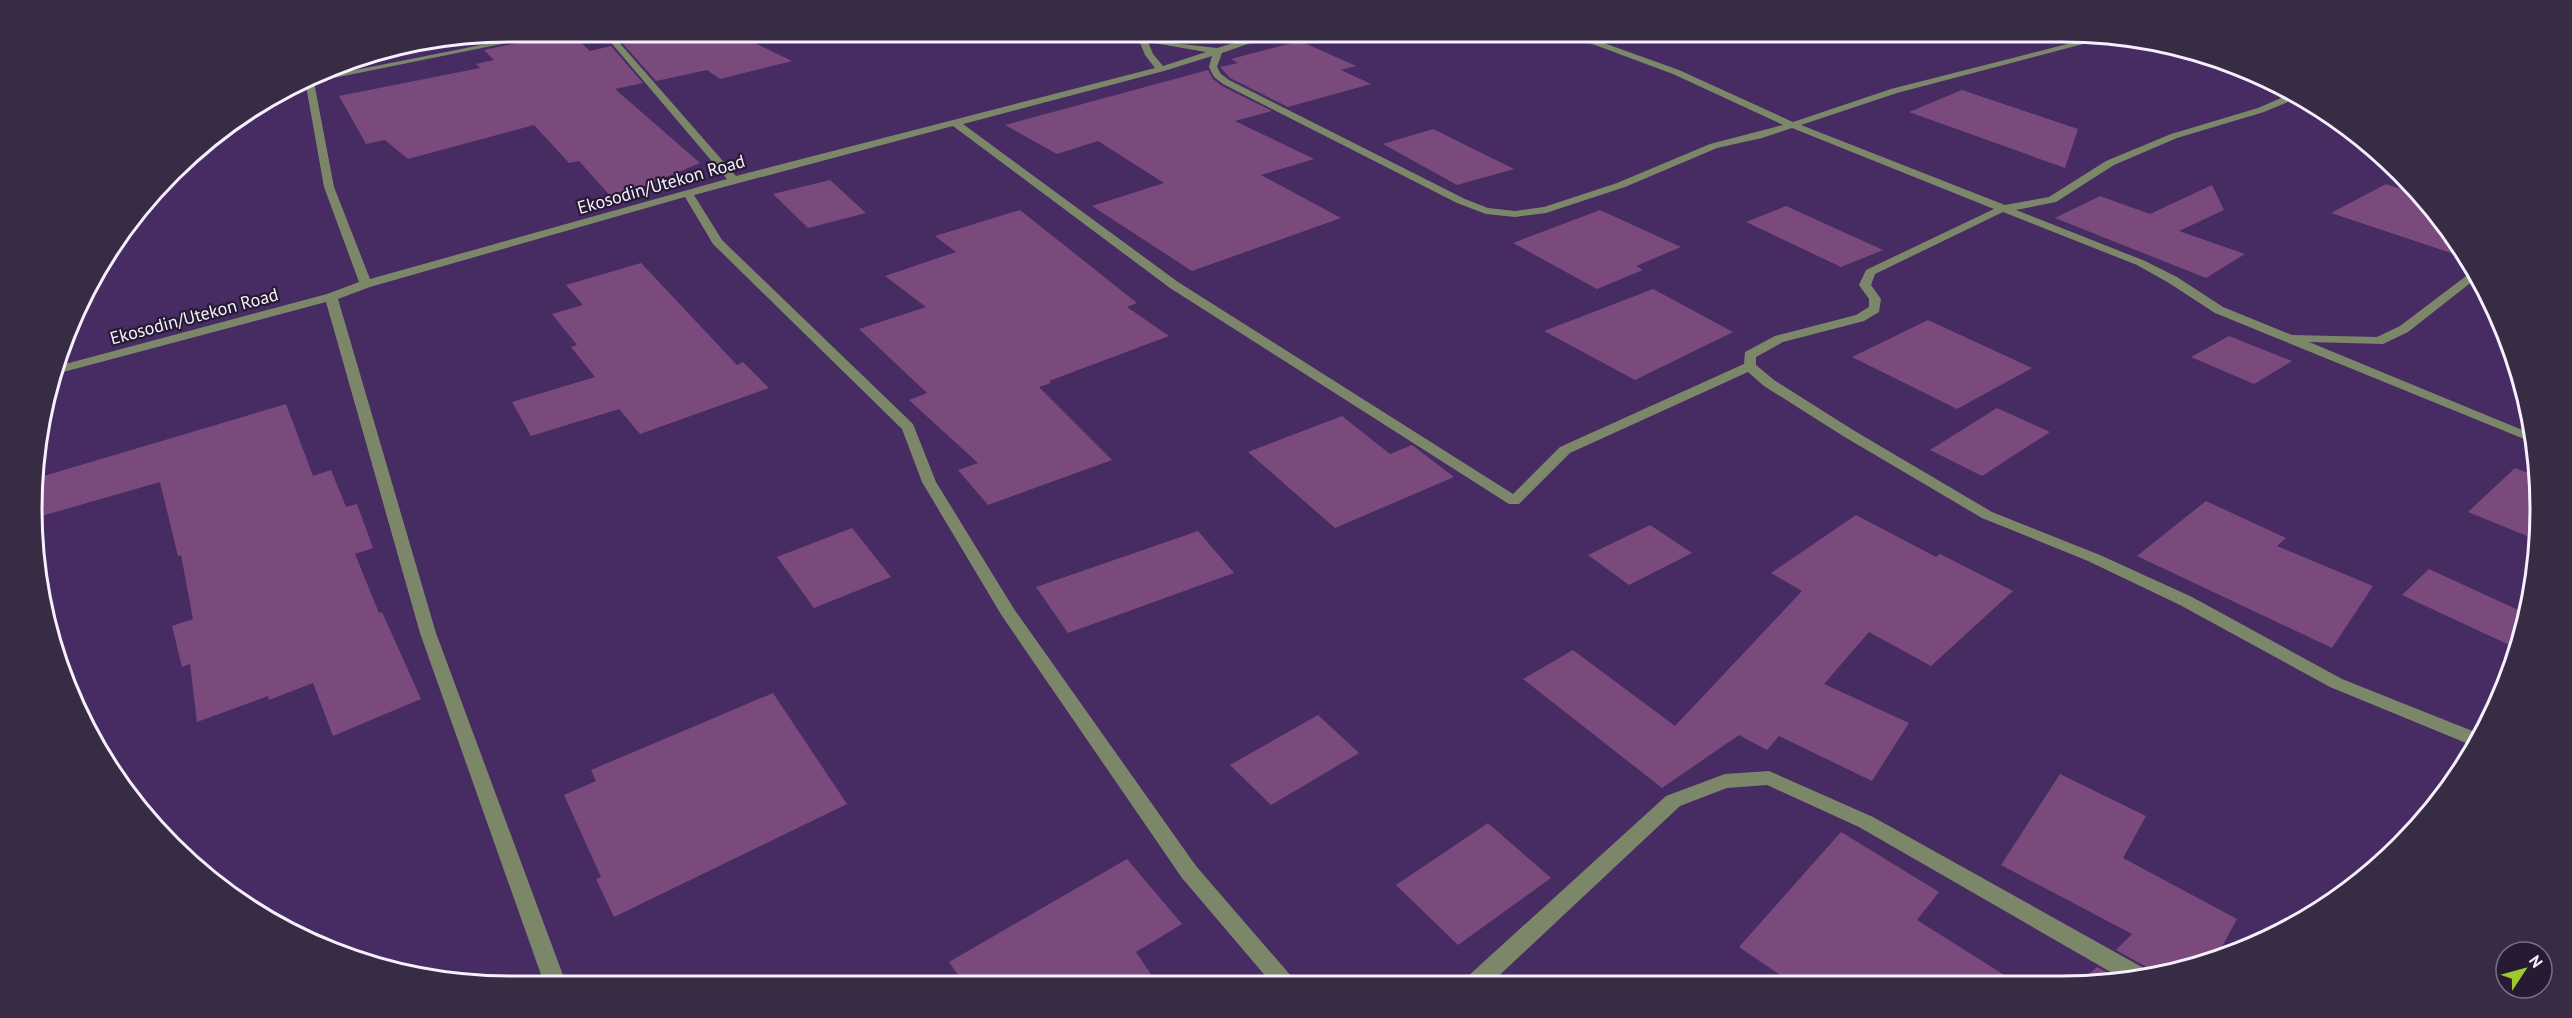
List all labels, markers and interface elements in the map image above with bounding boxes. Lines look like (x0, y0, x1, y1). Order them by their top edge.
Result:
street label: Ekosodin/Utekon Road (575, 149, 747, 219)
street label: Ekosodin/Utekon Road (107, 282, 281, 350)
north arrow (2494, 940, 2554, 1000)
text: N (2525, 951, 2547, 971)

